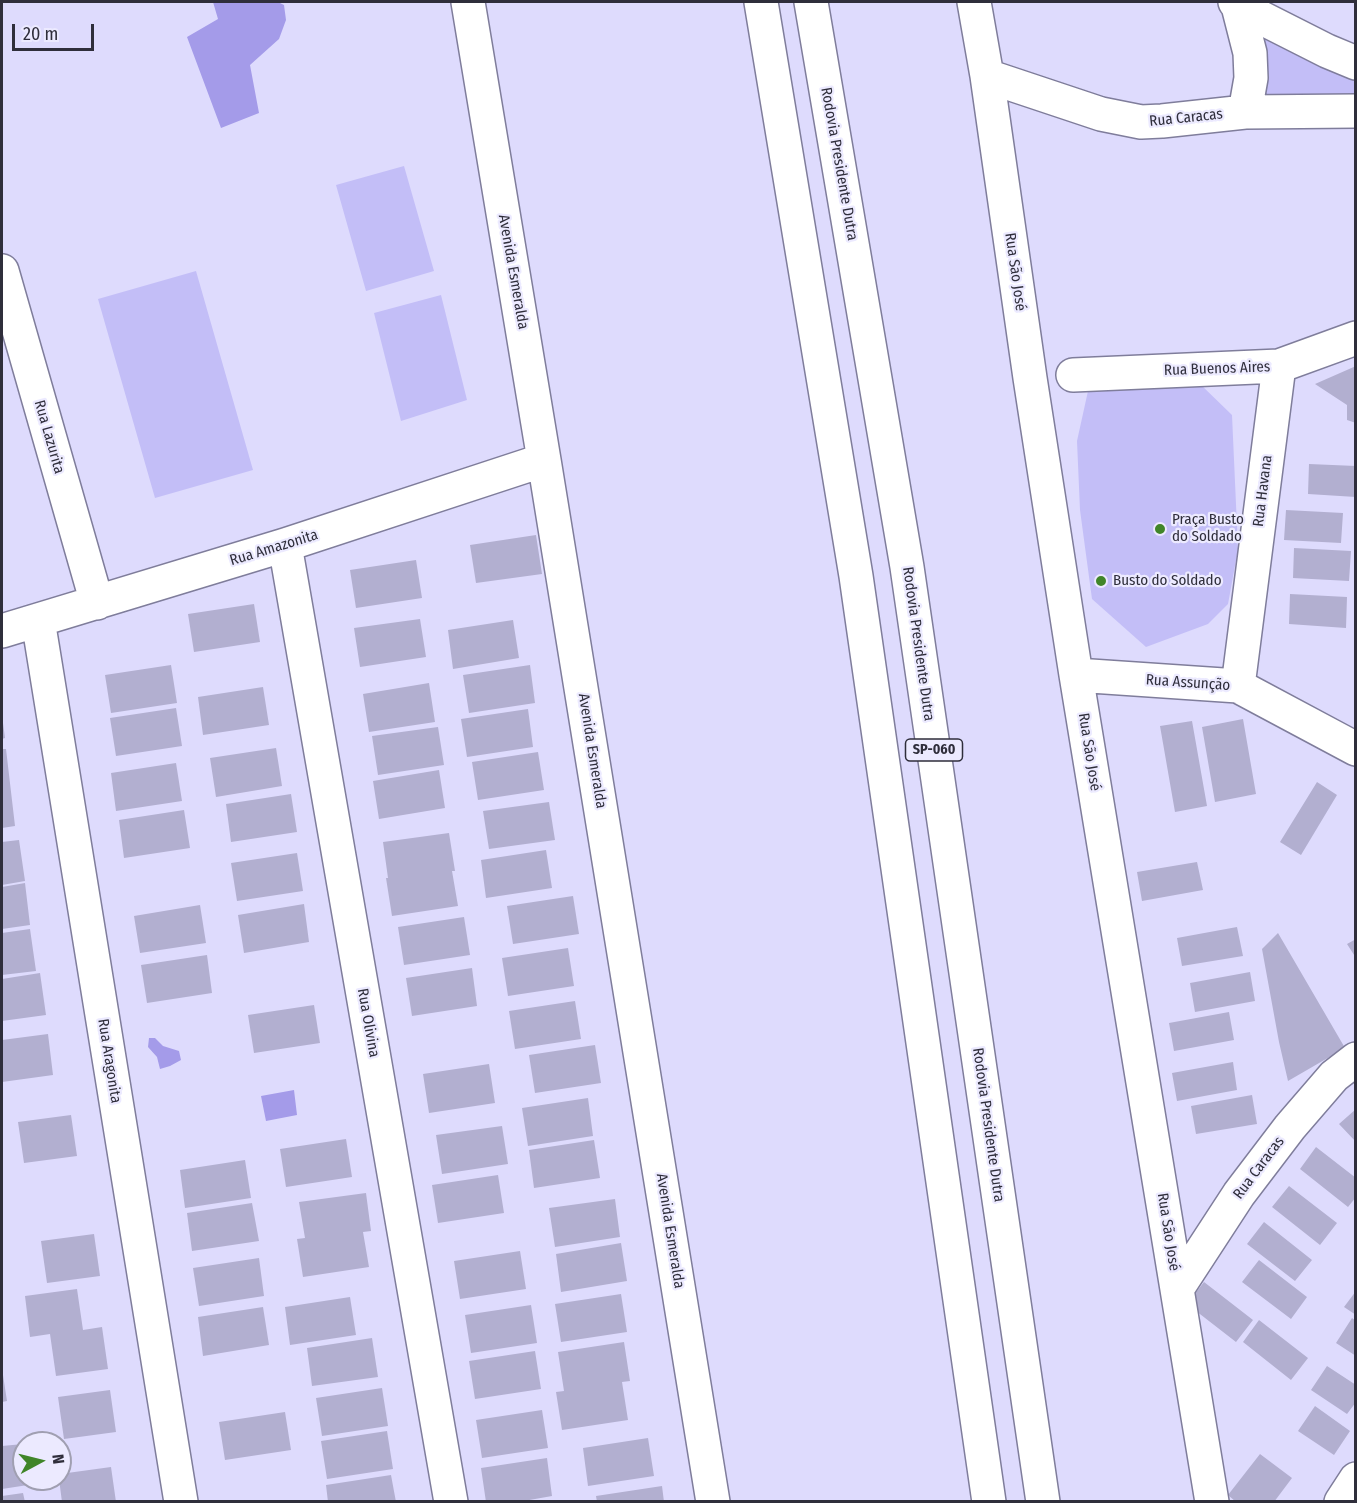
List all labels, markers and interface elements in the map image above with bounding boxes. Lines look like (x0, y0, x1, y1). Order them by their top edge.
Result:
scale bar (15, 12, 98, 50)
text: 20 m (23, 23, 58, 45)
street label: Rodovia Presidente Dutra (817, 86, 861, 242)
street label: Rua Caracas (1148, 105, 1224, 131)
street label: Avenida Esmeralda (494, 213, 532, 331)
street label: Rua São José (1001, 232, 1029, 312)
street label: Rua Buenos Aires (1164, 358, 1270, 380)
street label: Rua Lazurita (30, 398, 68, 476)
street label: Rua Havana (1250, 454, 1276, 528)
place label: Praça Busto do Soldado (1172, 511, 1244, 546)
marker: Praça Busto do Soldado (1153, 522, 1167, 536)
street label: Rua Amazonita (228, 526, 320, 570)
street label: Rodovia Presidente Dutra (898, 566, 938, 722)
place label: Busto do Soldado (1113, 572, 1222, 590)
marker: Busto do Soldado (1094, 574, 1108, 588)
street label: Rua Assunção (1145, 671, 1231, 695)
street label: Avenida Esmeralda (574, 692, 610, 810)
street label: Rua São José (1074, 712, 1104, 792)
road number: SP-060 (906, 739, 962, 761)
street label: Rua Olivina (353, 987, 383, 1059)
street label: Rua Aragonita (93, 1017, 125, 1105)
street label: Rodovia Presidente Dutra (968, 1047, 1008, 1203)
street label: Rua Caracas (1230, 1133, 1288, 1203)
street label: Avenida Esmeralda (652, 1172, 688, 1290)
street label: Rua São José (1153, 1192, 1183, 1272)
north arrow (12, 1431, 72, 1491)
text: N (48, 1453, 68, 1465)

